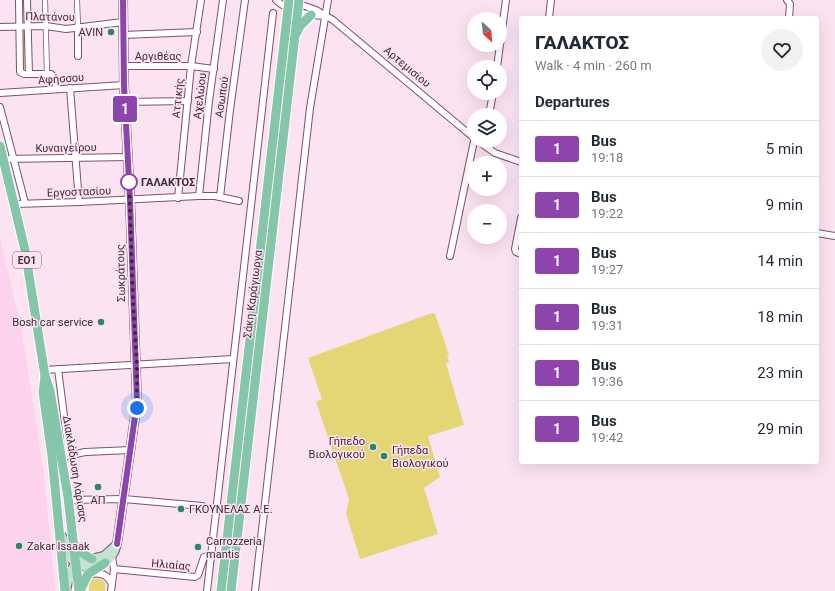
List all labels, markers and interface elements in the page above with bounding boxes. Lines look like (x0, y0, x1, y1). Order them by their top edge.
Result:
street label: Πλατάνου (25, 10, 75, 24)
north arrow (467, 12, 507, 52)
map controls (467, 12, 507, 244)
place label: AVIN (78, 26, 103, 39)
marker: AVIN (106, 27, 116, 37)
button: heart (761, 29, 803, 71)
text: ΓΑΛΑΚΤΟΣ (535, 31, 629, 54)
street label: Αρτεμισίου (381, 44, 433, 90)
street label: Αργιθέας (135, 50, 181, 63)
text: Walk · 4 min · 260 m (535, 58, 652, 73)
button: locate (467, 60, 507, 100)
street label: Αφήσσου (38, 71, 84, 87)
street label: Αχελώου (191, 72, 209, 120)
street label: Ασωπού (213, 76, 231, 118)
street label: Αττικής (169, 77, 187, 119)
text: Departures (535, 93, 610, 111)
line badge: 1 (112, 96, 138, 122)
text: 1 (121, 101, 129, 117)
button: layers (467, 108, 507, 148)
text: Bus (591, 132, 617, 150)
text: 5 min (766, 140, 803, 158)
street label: Κυναιγείρου (35, 141, 97, 155)
text: 1 (553, 141, 561, 157)
text: 19:18 (591, 150, 623, 165)
button: + (467, 156, 507, 196)
marker: ΓΑΛΑΚΤΟΣ (120, 173, 138, 191)
place label: ΓΑΛΑΚΤΟΣ (141, 176, 195, 189)
street label: Εργοστασίου (47, 184, 111, 200)
text: Bus (591, 188, 617, 206)
text: 9 min (766, 196, 803, 214)
text: 1 (553, 197, 561, 213)
button: − (467, 204, 507, 244)
text: 19:22 (591, 206, 623, 221)
street label: Σωκράτους (114, 244, 128, 302)
text: Bus (591, 244, 617, 262)
street label: Σάκη Καράγιωργα (241, 248, 265, 339)
road number: ΕΟ1 (13, 252, 41, 268)
text: 14 min (757, 252, 803, 270)
text: 1 (553, 253, 561, 269)
text: 19:27 (591, 262, 623, 277)
text: Bus (591, 300, 617, 318)
text: 18 min (757, 308, 803, 326)
text: 1 (553, 309, 561, 325)
place label: Bosh car service (12, 316, 93, 329)
marker: Bosh car service (96, 317, 106, 327)
text: 19:31 (591, 318, 623, 333)
text: Bus (591, 356, 617, 374)
text: 23 min (757, 364, 803, 382)
text: 1 (553, 365, 561, 381)
text: 19:36 (591, 374, 623, 389)
your location (127, 398, 147, 418)
text: Bus (591, 412, 617, 430)
street label: Διακλάδωση Λάρισας (60, 415, 90, 523)
text: 29 min (757, 420, 803, 438)
text: 1 (553, 421, 561, 437)
text: 19:42 (591, 430, 623, 445)
place label: Γήπεδο Βιολογικού (309, 435, 365, 461)
marker: Γήπεδο Βιολογικού (368, 442, 378, 452)
place label: Γήπεδα Βιολογικού (392, 444, 448, 470)
marker: Γήπεδα Βιολογικού (379, 451, 389, 461)
marker: ΑΠ (93, 482, 103, 492)
place label: ΑΠ (90, 494, 106, 507)
place label: ΓΚΟΥΝΕΛΑΣ Α.Ε. (189, 503, 273, 516)
marker: ΓΚΟΥΝΕΛΑΣ Α.Ε. (176, 504, 186, 514)
place label: Carrozzeria mantis (206, 535, 262, 561)
place label: Zakar Issaak (27, 540, 90, 553)
marker: Zakar Issaak (14, 541, 24, 551)
marker: Carrozzeria mantis (193, 542, 203, 552)
street label: Ηλιαίας (151, 557, 191, 573)

